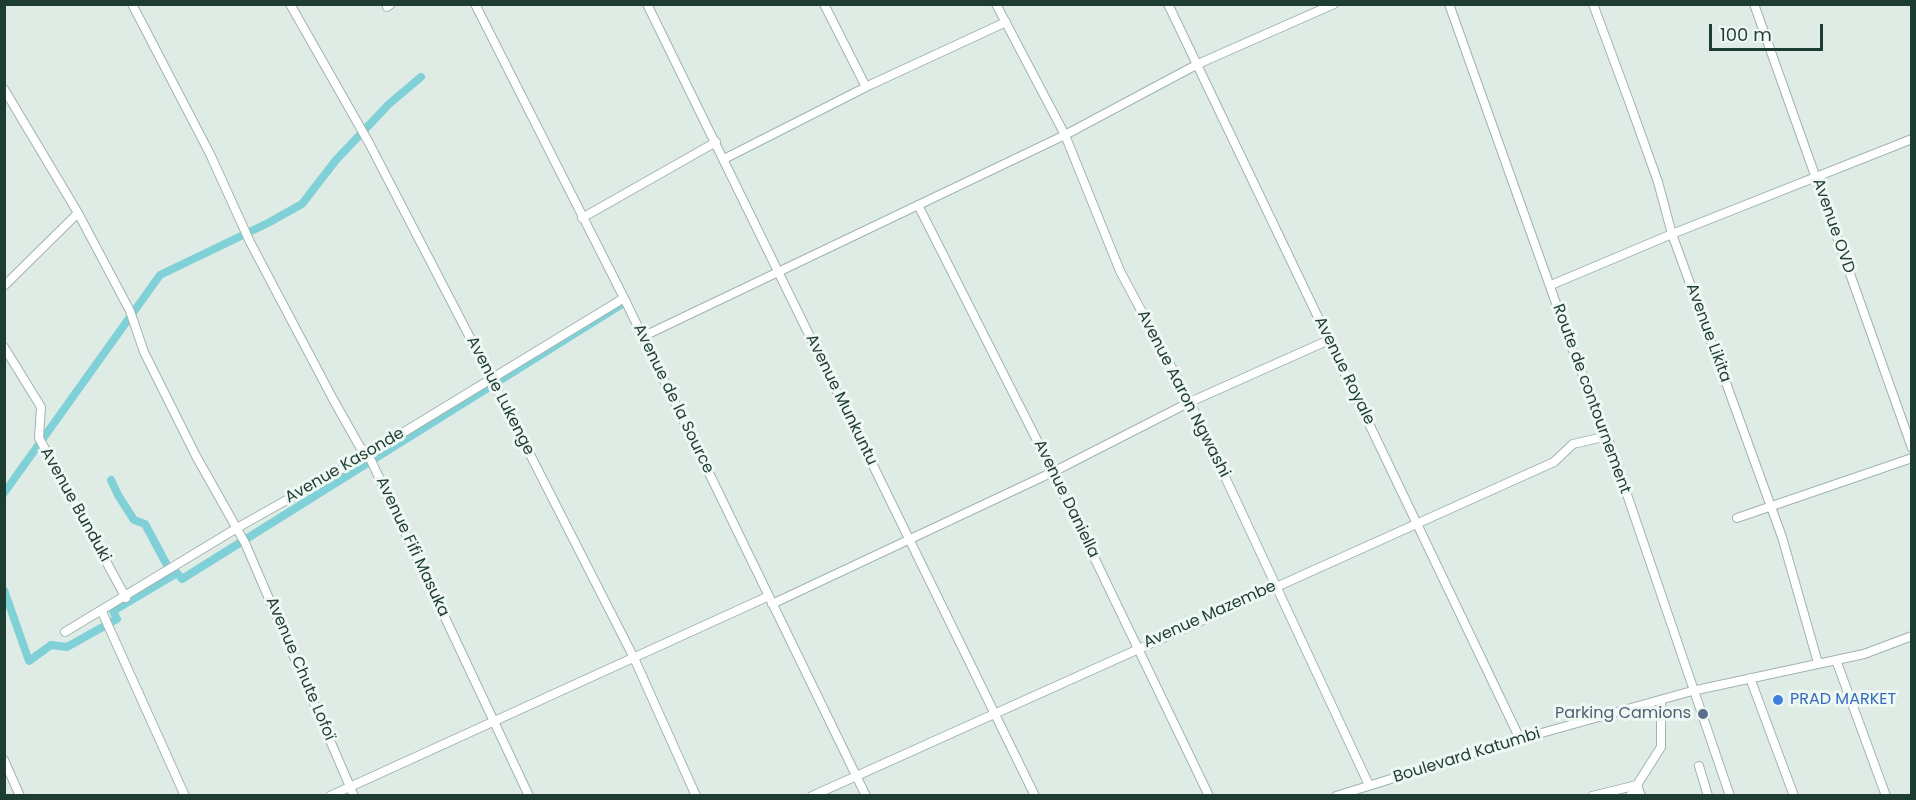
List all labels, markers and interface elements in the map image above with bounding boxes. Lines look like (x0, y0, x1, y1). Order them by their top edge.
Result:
scale bar (1712, 12, 1826, 50)
text: 100 m (1720, 22, 1772, 47)
street label: Avenue OVD (1808, 176, 1858, 276)
street label: Avenue Likita (1681, 281, 1735, 385)
street label: Route de contournement (1548, 302, 1634, 496)
street label: Avenue Aaron Ngwashi (1132, 307, 1234, 481)
street label: Avenue Royale (1310, 314, 1378, 428)
street label: Avenue de la Source (628, 321, 718, 477)
street label: Avenue Munkuntu (801, 331, 881, 469)
street label: Avenue Lukenge (462, 333, 538, 459)
street label: Avenue Kasonde (282, 424, 408, 508)
street label: Avenue Daniella (1029, 437, 1103, 561)
street label: Avenue Bunduki (36, 444, 114, 566)
street label: Avenue Fifi Masuka (371, 474, 453, 620)
street label: Avenue Mazembe (1141, 577, 1279, 653)
street label: Avenue Chute Lofoï (261, 594, 339, 744)
place label: PRAD MARKET (1790, 690, 1896, 710)
marker: PRAD MARKET (1771, 693, 1785, 707)
place label: Parking Camions (1555, 704, 1691, 724)
marker: Parking Camions (1696, 707, 1710, 721)
street label: Boulevard Katumbi (1391, 724, 1543, 788)

